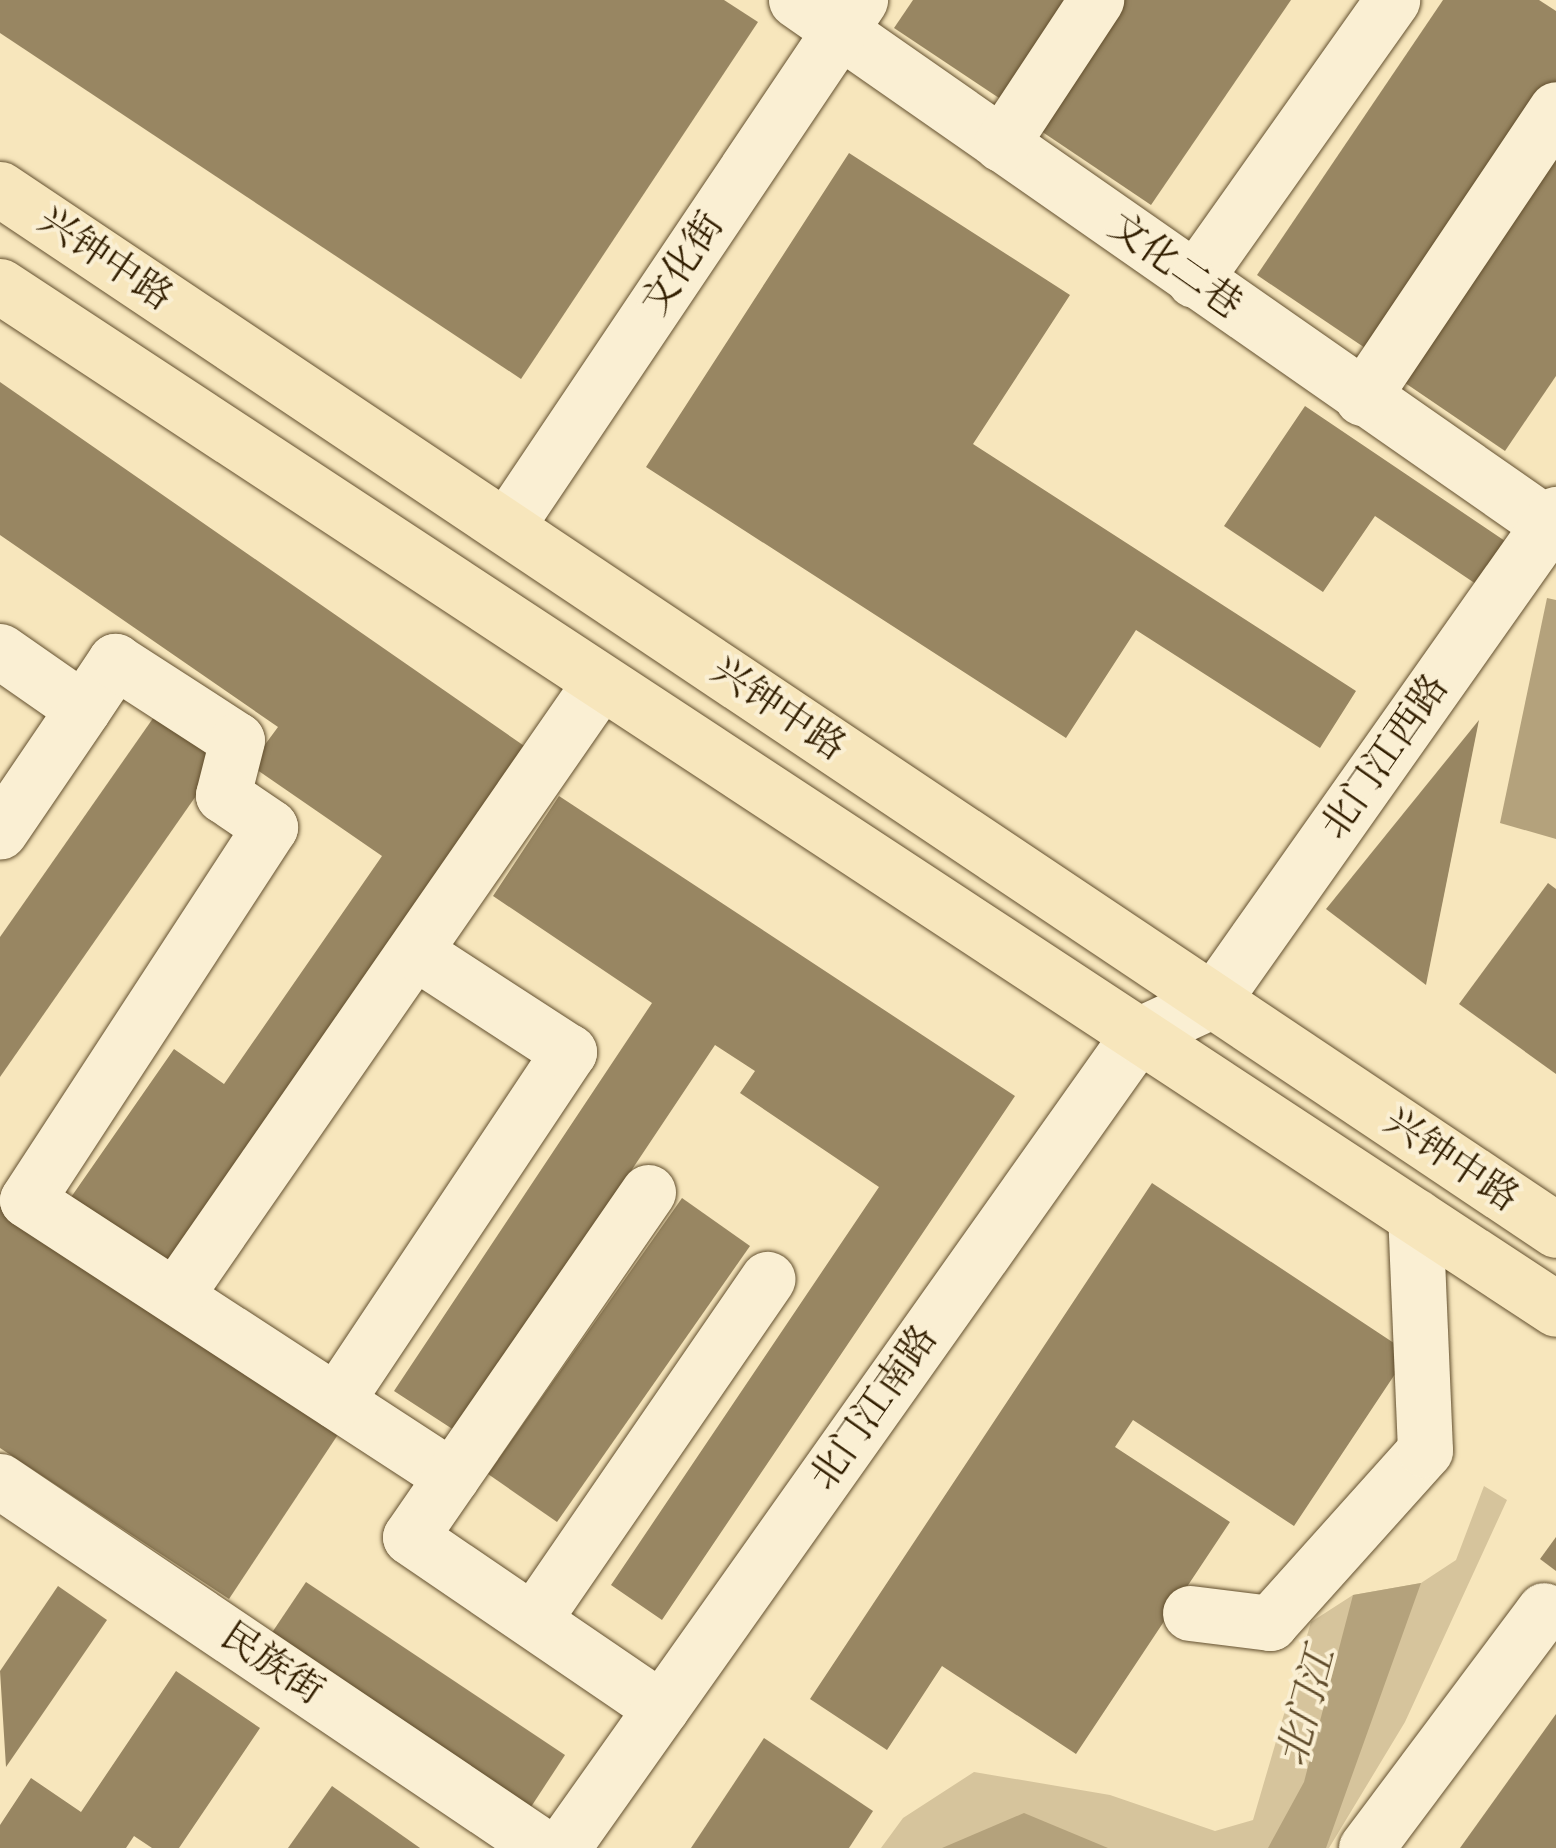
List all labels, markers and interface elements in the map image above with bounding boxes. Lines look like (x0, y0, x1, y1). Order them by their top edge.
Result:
street label: 兴钟中路 (29, 198, 181, 320)
street label: 文化街 (632, 204, 734, 324)
street label: 文化二巷 (1100, 204, 1250, 328)
street label: 兴钟中路 (702, 648, 854, 770)
street label: 北门江西路 (1312, 666, 1458, 848)
street label: 兴钟中路 (1375, 1099, 1527, 1221)
street label: 北门江南路 (801, 1317, 947, 1499)
street label: 民族街 (212, 1613, 332, 1715)
water label: 北门江 (1268, 1643, 1346, 1771)

